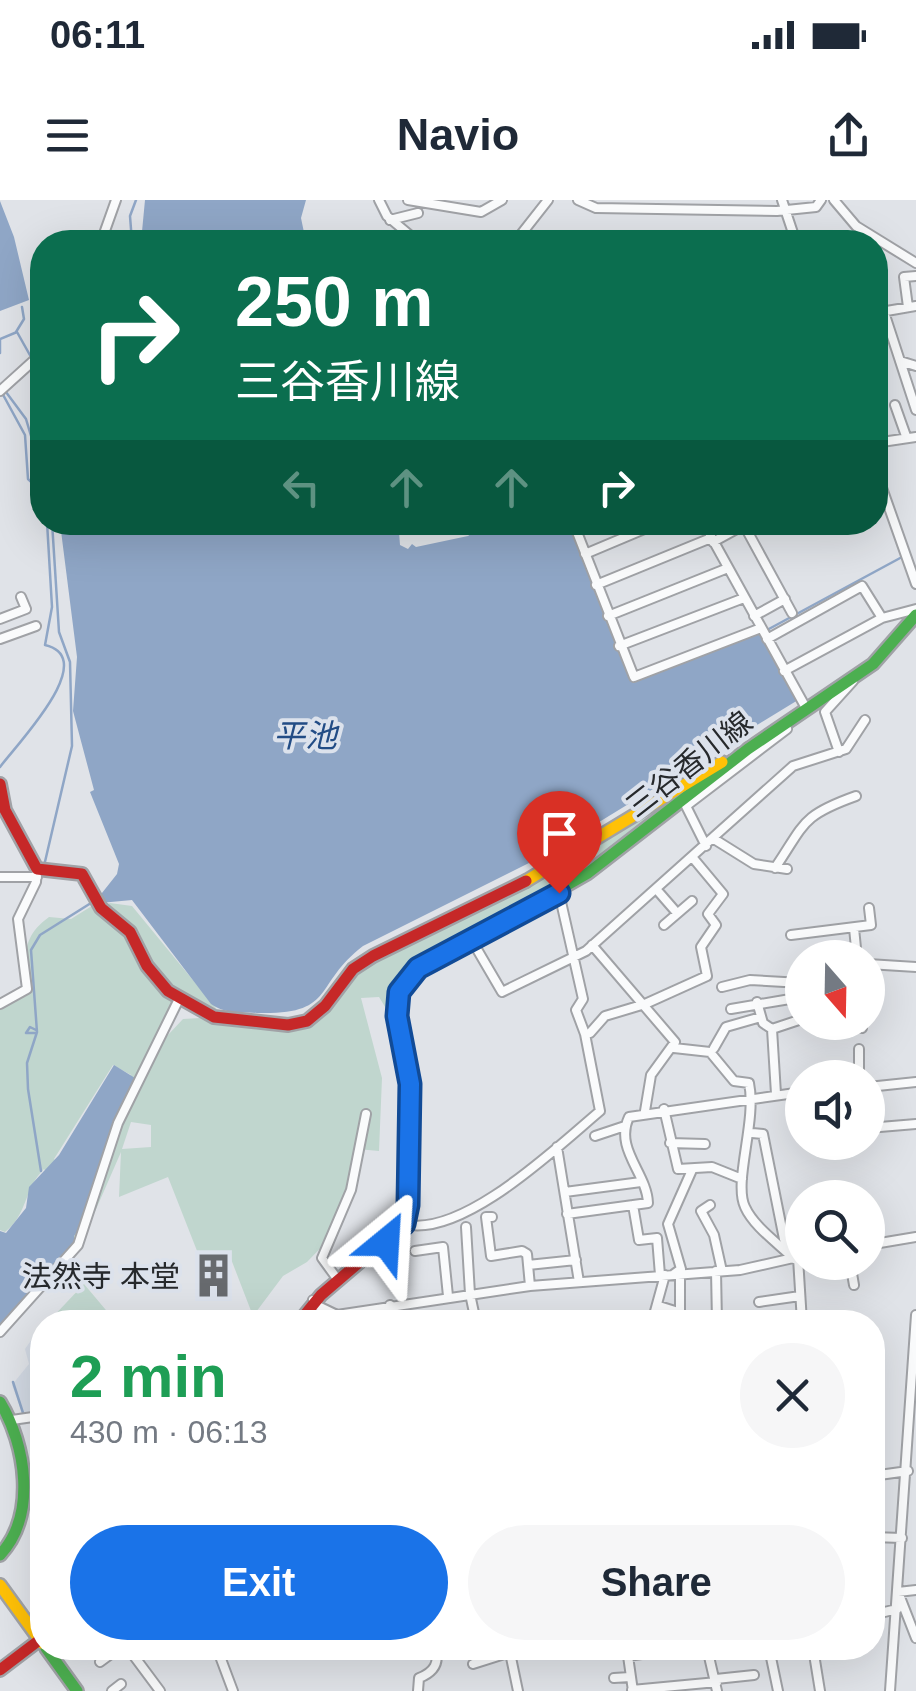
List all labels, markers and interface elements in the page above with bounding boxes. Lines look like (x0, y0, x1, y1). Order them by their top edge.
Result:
text: 06:11 (50, 14, 145, 56)
icon: menu (40, 108, 95, 163)
icon: share (821, 108, 876, 163)
text: Navio (397, 109, 519, 160)
text: 250 m (235, 263, 433, 341)
icon: right (70, 270, 200, 400)
text: 三谷香川線 (235, 356, 460, 407)
icon: left (274, 460, 329, 515)
icon: ahead (379, 460, 434, 515)
icon: ahead (484, 460, 539, 515)
icon: right (589, 460, 644, 515)
street label: 三谷香川線 (620, 705, 758, 823)
water label: 平池 (273, 718, 340, 754)
pin (517, 791, 602, 894)
icon: arrive (532, 806, 587, 861)
north arrow (785, 940, 885, 1040)
map controls (785, 940, 885, 1280)
button: sound (785, 1060, 885, 1160)
button: search (785, 1180, 885, 1280)
position arrow (334, 1190, 438, 1294)
building icon: 法然寺 本堂 (189, 1252, 237, 1300)
place label: 法然寺 本堂 (22, 1260, 180, 1293)
text: 2 min (70, 1343, 227, 1410)
button: close (740, 1343, 845, 1448)
text: 430 m · 06:13 (70, 1414, 267, 1450)
button: Exit (70, 1525, 448, 1640)
button: Share (468, 1525, 845, 1640)

